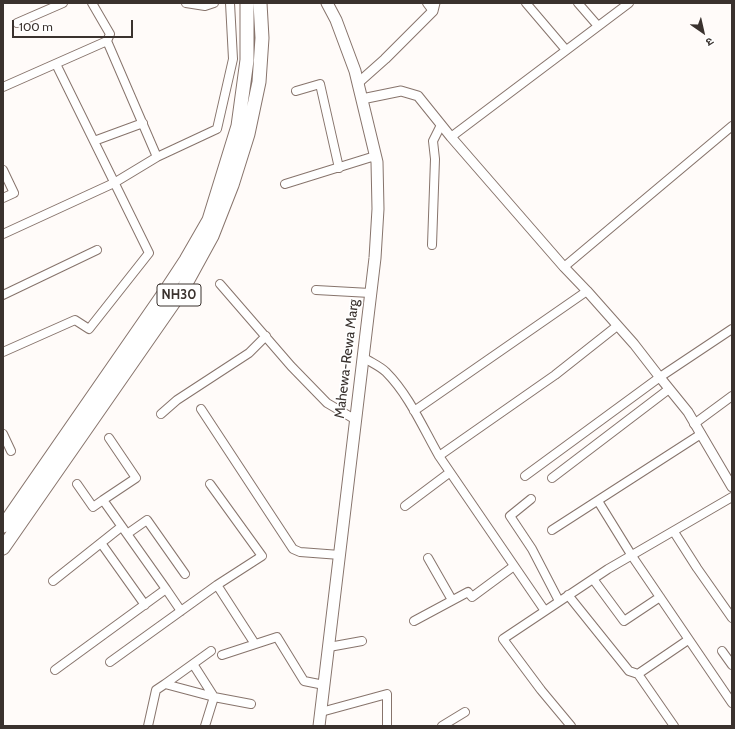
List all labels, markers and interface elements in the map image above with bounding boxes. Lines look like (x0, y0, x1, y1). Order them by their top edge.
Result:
scale bar (14, 12, 135, 38)
north arrow (683, 12, 723, 52)
text: 100 m (19, 19, 53, 34)
text: उ (703, 34, 716, 50)
road number: NH30 (157, 284, 201, 306)
street label: Mahewa-Rewa Marg (331, 298, 363, 420)

